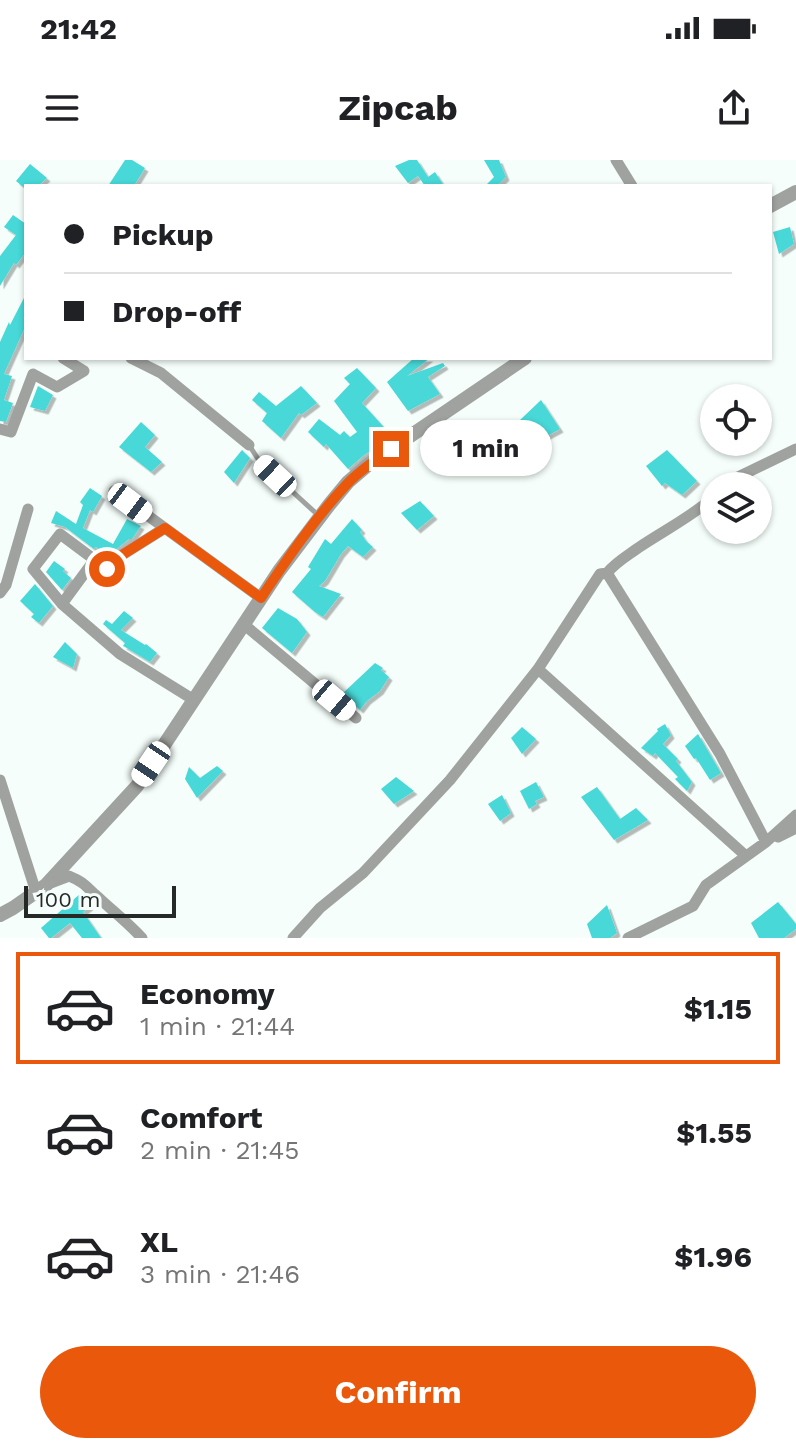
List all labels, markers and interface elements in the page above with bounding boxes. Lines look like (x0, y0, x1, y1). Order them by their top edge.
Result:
text: 21:42 (40, 11, 117, 46)
icon: menu (40, 86, 84, 130)
icon: share (712, 86, 756, 130)
text: Zipcab (338, 87, 458, 129)
text: Pickup (112, 217, 214, 252)
text: Drop-off (112, 294, 241, 329)
map controls (700, 384, 772, 544)
button: locate (700, 384, 772, 456)
callout: 1 min (419, 421, 551, 477)
route end (373, 431, 409, 467)
text: 1 min (453, 433, 519, 463)
car (249, 451, 301, 501)
button: layers (700, 472, 772, 544)
car (104, 479, 156, 527)
route start (89, 551, 125, 587)
car (308, 675, 360, 725)
car (128, 737, 174, 791)
scale bar (24, 882, 176, 918)
text: 100 m (36, 887, 100, 912)
icon: car (44, 972, 116, 1044)
text: Economy (140, 976, 275, 1011)
text: $1.15 (684, 991, 752, 1026)
text: 1 min · 21:44 (140, 1011, 295, 1041)
icon: car (44, 1096, 116, 1168)
text: Comfort (140, 1100, 262, 1135)
text: $1.55 (676, 1115, 752, 1150)
text: 2 min · 21:45 (140, 1135, 299, 1165)
icon: car (44, 1220, 116, 1292)
text: XL (140, 1224, 178, 1259)
text: $1.96 (674, 1239, 752, 1274)
text: 3 min · 21:46 (140, 1259, 300, 1289)
button: Confirm (40, 1346, 756, 1438)

